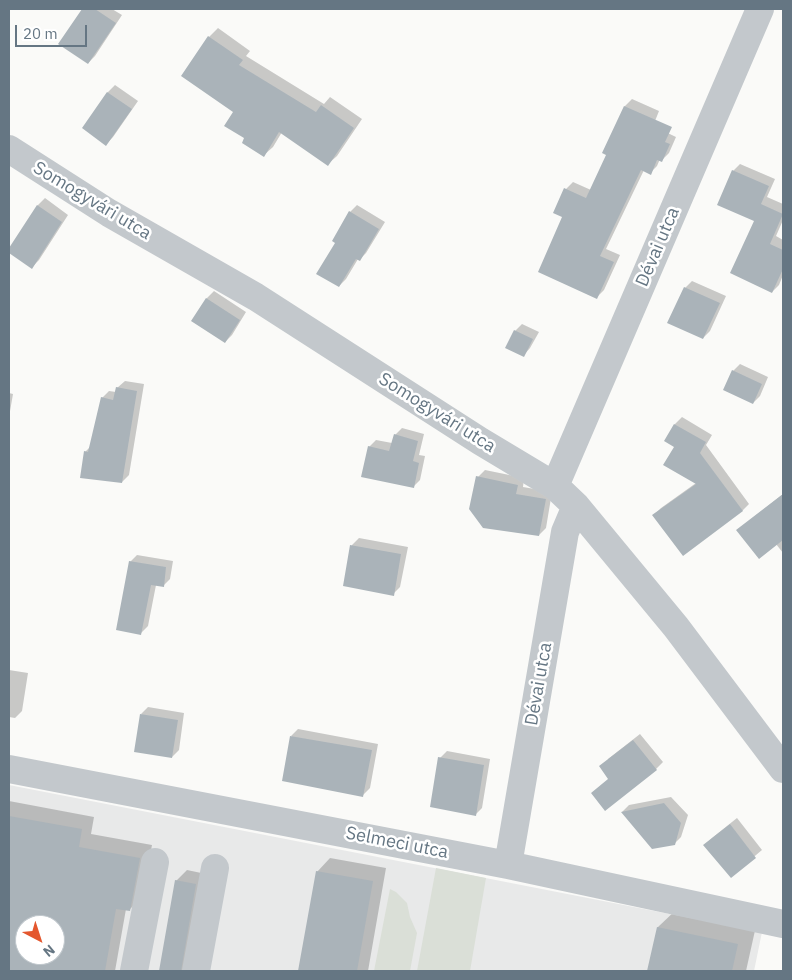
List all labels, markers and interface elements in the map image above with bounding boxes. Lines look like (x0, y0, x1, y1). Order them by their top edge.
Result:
scale bar (18, 15, 90, 47)
text: 20 m (23, 24, 58, 43)
street label: Somogyvári utca (29, 157, 155, 245)
street label: Dévai utca (632, 204, 684, 290)
street label: Somogyvári utca (375, 368, 499, 458)
street label: Dévai utca (521, 641, 557, 727)
street label: Selmeci utca (344, 822, 450, 864)
north arrow (15, 915, 65, 965)
text: N (39, 941, 59, 961)

